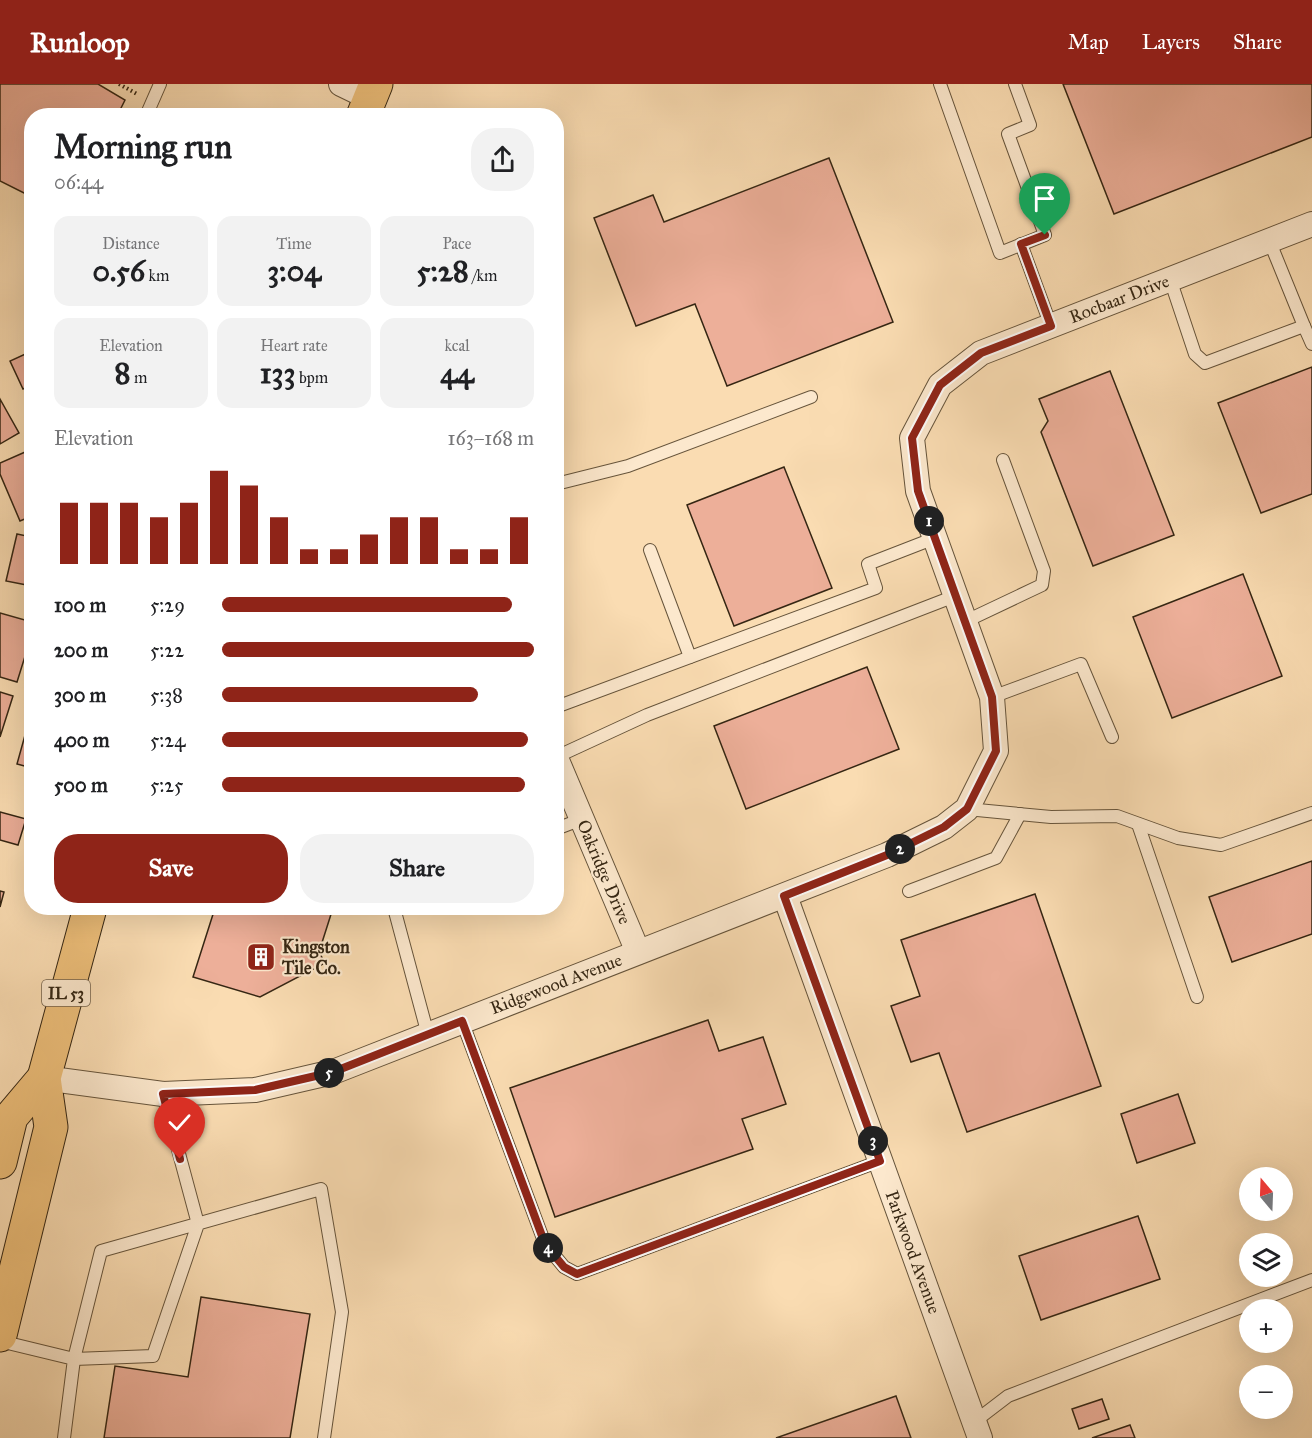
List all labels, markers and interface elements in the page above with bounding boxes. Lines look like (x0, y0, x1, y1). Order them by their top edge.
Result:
text: Runloop (30, 25, 130, 60)
text: Map (1068, 29, 1109, 55)
text: Layers (1142, 29, 1200, 55)
text: Share (1233, 29, 1282, 55)
text: Morning run (54, 127, 232, 167)
button: share (471, 128, 534, 191)
text: 06:44 (54, 170, 103, 194)
pin (1019, 173, 1070, 235)
icon: arrive (1028, 182, 1061, 215)
text: Distance (102, 234, 160, 253)
text: Time (276, 234, 312, 253)
text: Pace (442, 234, 472, 253)
text: 0.56 (93, 253, 145, 289)
text: 3:04 (267, 253, 321, 289)
text: 5:28 (417, 253, 469, 289)
text: km (145, 266, 169, 285)
text: /km (469, 266, 497, 285)
street label: Rocbaar Drive (1066, 270, 1172, 328)
text: Elevation (99, 336, 163, 355)
text: Heart rate (260, 336, 328, 355)
text: kcal (444, 336, 470, 355)
text: 8 (115, 355, 131, 391)
text: 133 (260, 355, 296, 391)
text: 44 (440, 355, 474, 391)
text: m (131, 368, 147, 387)
text: bpm (296, 368, 328, 387)
text: Elevation (54, 426, 133, 450)
text: 163–168 m (448, 426, 534, 450)
pin: 1 (914, 506, 944, 536)
text: 1 (926, 511, 932, 530)
text: 100 m (54, 593, 106, 617)
text: 5:29 (150, 593, 185, 617)
text: 200 m (54, 638, 108, 662)
text: 5:22 (150, 638, 184, 662)
text: 300 m (54, 683, 106, 707)
text: 5:38 (150, 683, 183, 707)
text: 400 m (54, 728, 110, 752)
text: 5:24 (150, 728, 185, 752)
text: 500 m (54, 773, 108, 797)
text: 5:25 (150, 773, 183, 797)
street label: Oakridge Drive (571, 816, 636, 928)
button: Save (54, 834, 288, 903)
button: Share (300, 834, 534, 903)
pin: 2 (885, 834, 915, 864)
text: 2 (896, 839, 904, 858)
place label: Kingston Tile Co. (281, 936, 350, 979)
building icon: Kingston Tile Co. (245, 941, 277, 973)
street label: Ridgewood Avenue (487, 949, 625, 1020)
road number: IL 53 (42, 980, 90, 1006)
pin: 5 (314, 1058, 344, 1088)
text: 5 (325, 1063, 333, 1082)
pin (154, 1097, 205, 1159)
icon: check (163, 1106, 196, 1139)
pin: 3 (858, 1126, 888, 1156)
text: 3 (870, 1131, 876, 1150)
north arrow (1239, 1167, 1293, 1221)
map controls (1239, 1167, 1293, 1419)
street label: Parkwood Avenue (881, 1187, 945, 1317)
pin: 4 (533, 1233, 563, 1263)
button: layers (1239, 1233, 1293, 1287)
text: 4 (544, 1238, 552, 1257)
button: + (1239, 1299, 1293, 1353)
button: − (1239, 1365, 1293, 1419)

